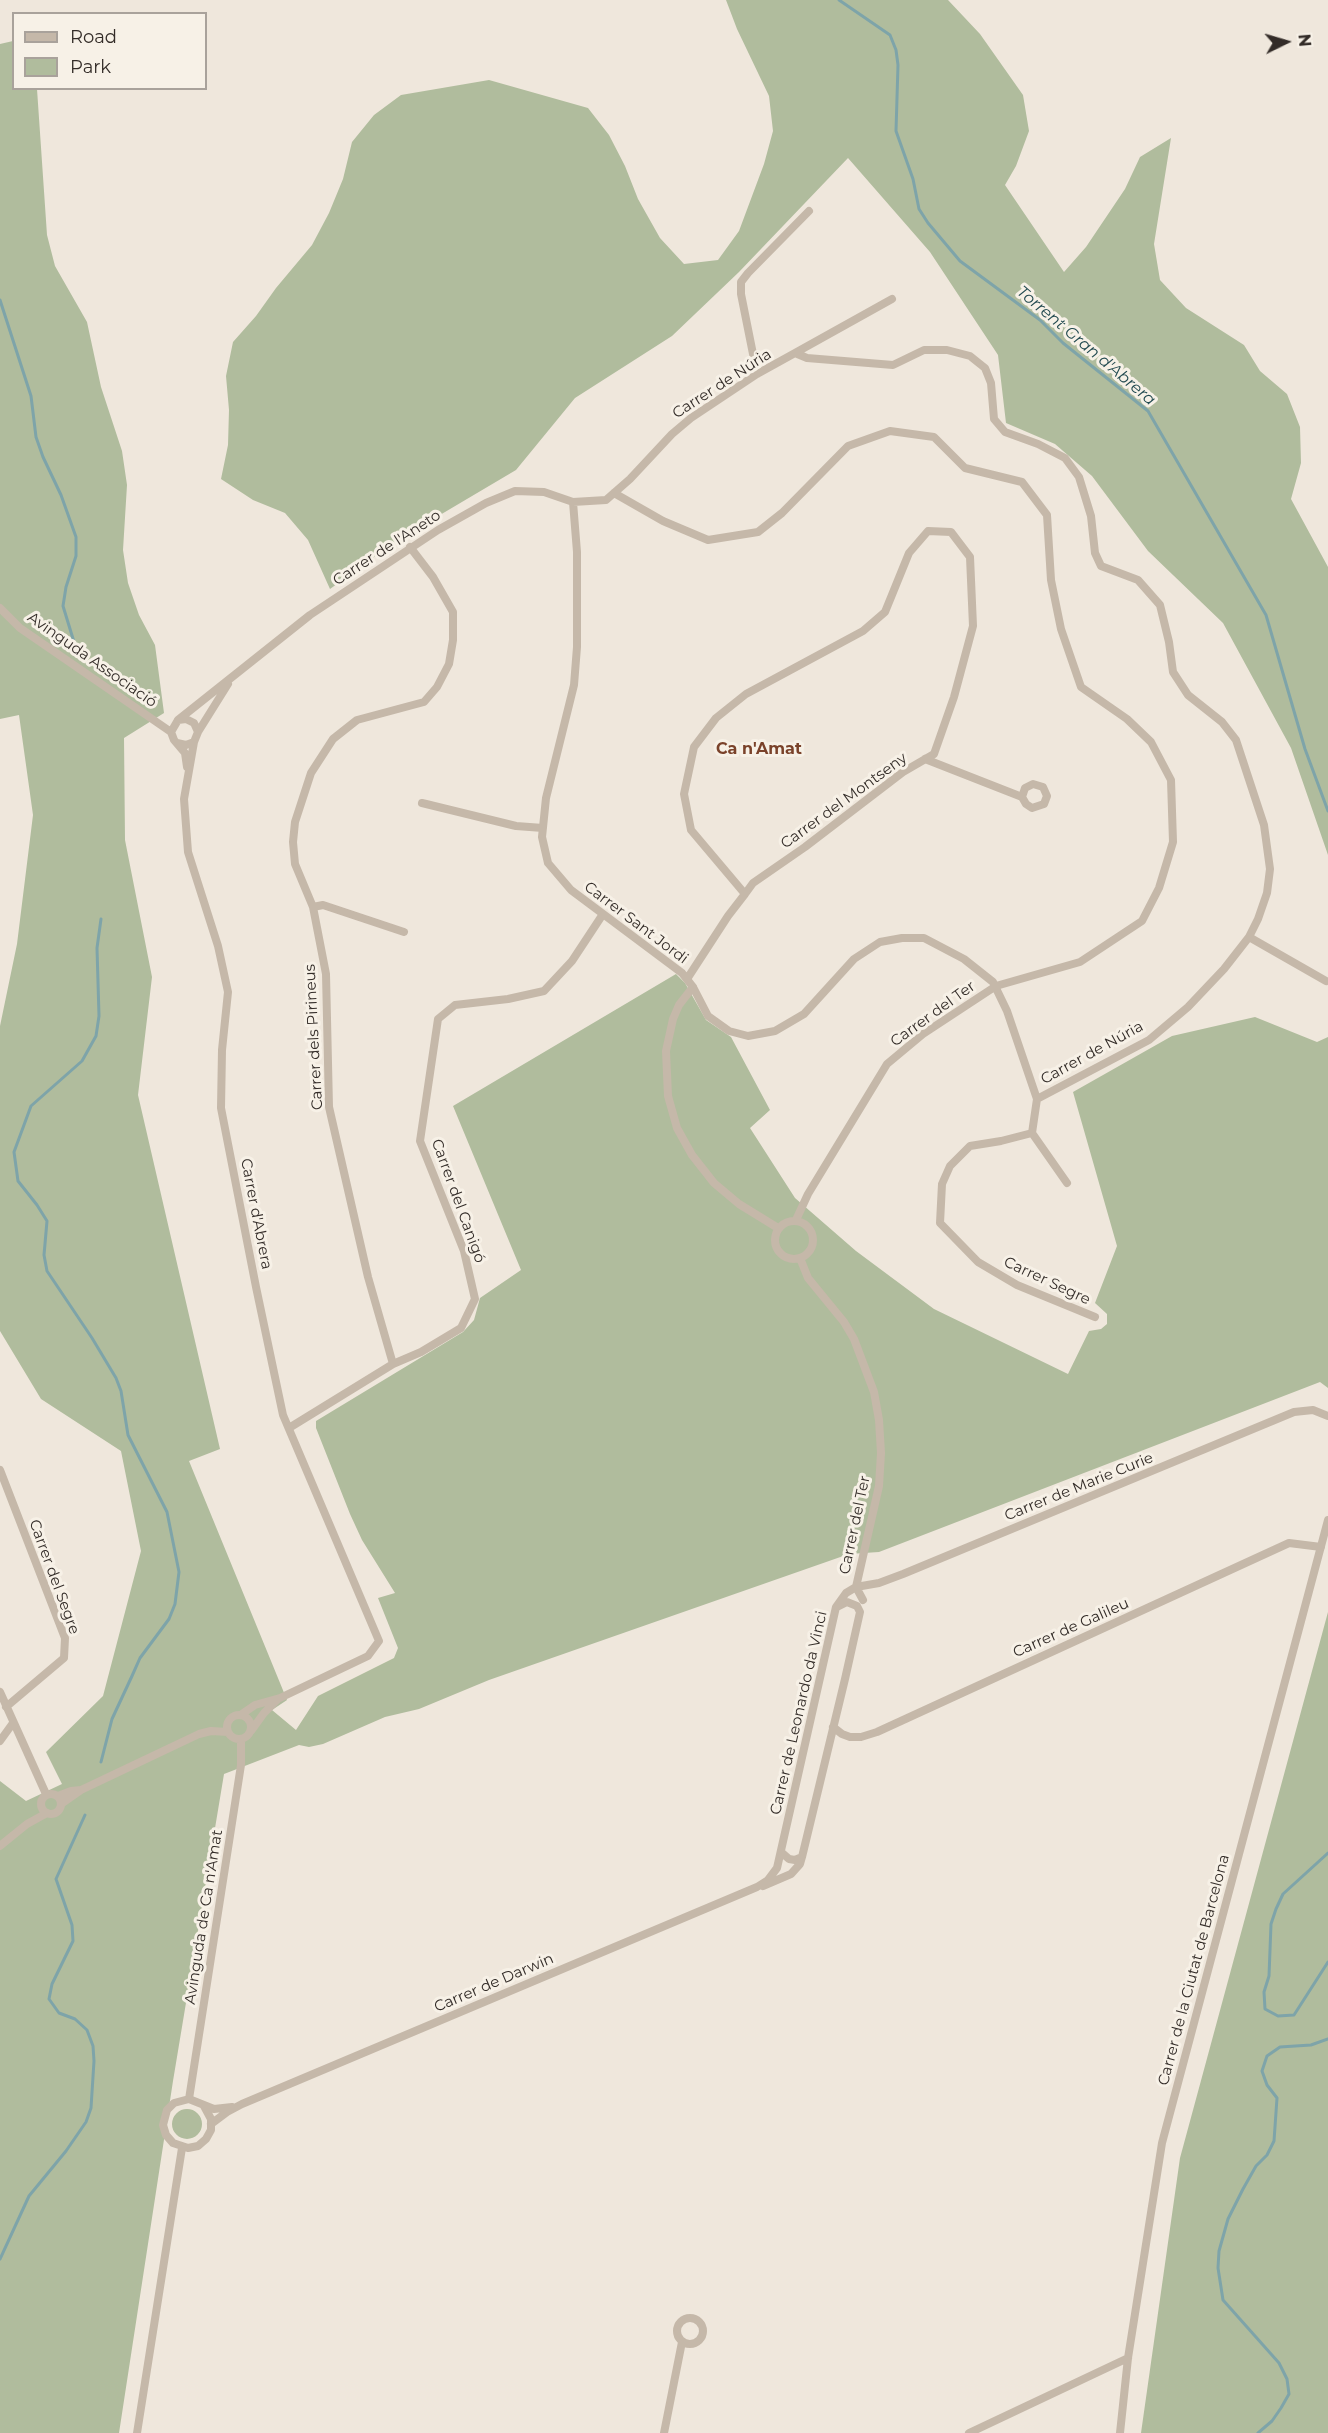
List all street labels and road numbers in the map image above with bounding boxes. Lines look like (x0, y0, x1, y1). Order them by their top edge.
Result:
street label: Carrer de Núria (669, 345, 775, 423)
street label: Carrer de l'Aneto (330, 506, 444, 590)
street label: Avinguda Associació (24, 609, 160, 711)
street label: Carrer del Montseny (777, 749, 911, 853)
street label: Carrer Sant Jordi (581, 878, 691, 968)
street label: Carrer dels Pirineus (301, 964, 327, 1110)
street label: Carrer del Ter (887, 977, 979, 1051)
street label: Carrer de Núria (1038, 1017, 1146, 1089)
street label: Carrer del Canigó (427, 1137, 489, 1265)
street label: Carrer d'Abrera (236, 1157, 276, 1271)
street label: Carrer Segre (1001, 1253, 1093, 1309)
street label: Carrer de Marie Curie (1002, 1449, 1156, 1525)
street label: Carrer del Ter (836, 1474, 874, 1576)
street label: Carrer del Segre (25, 1517, 83, 1637)
street label: Carrer de Galileu (1010, 1594, 1132, 1662)
street label: Carrer de Leonardo da Vinci (767, 1609, 831, 1817)
street label: Avinguda de Ca n'Amat (181, 1828, 227, 2006)
street label: Carrer de la Ciutat de Barcelona (1154, 1853, 1234, 2087)
street label: Carrer de Darwin (432, 1950, 556, 2016)

